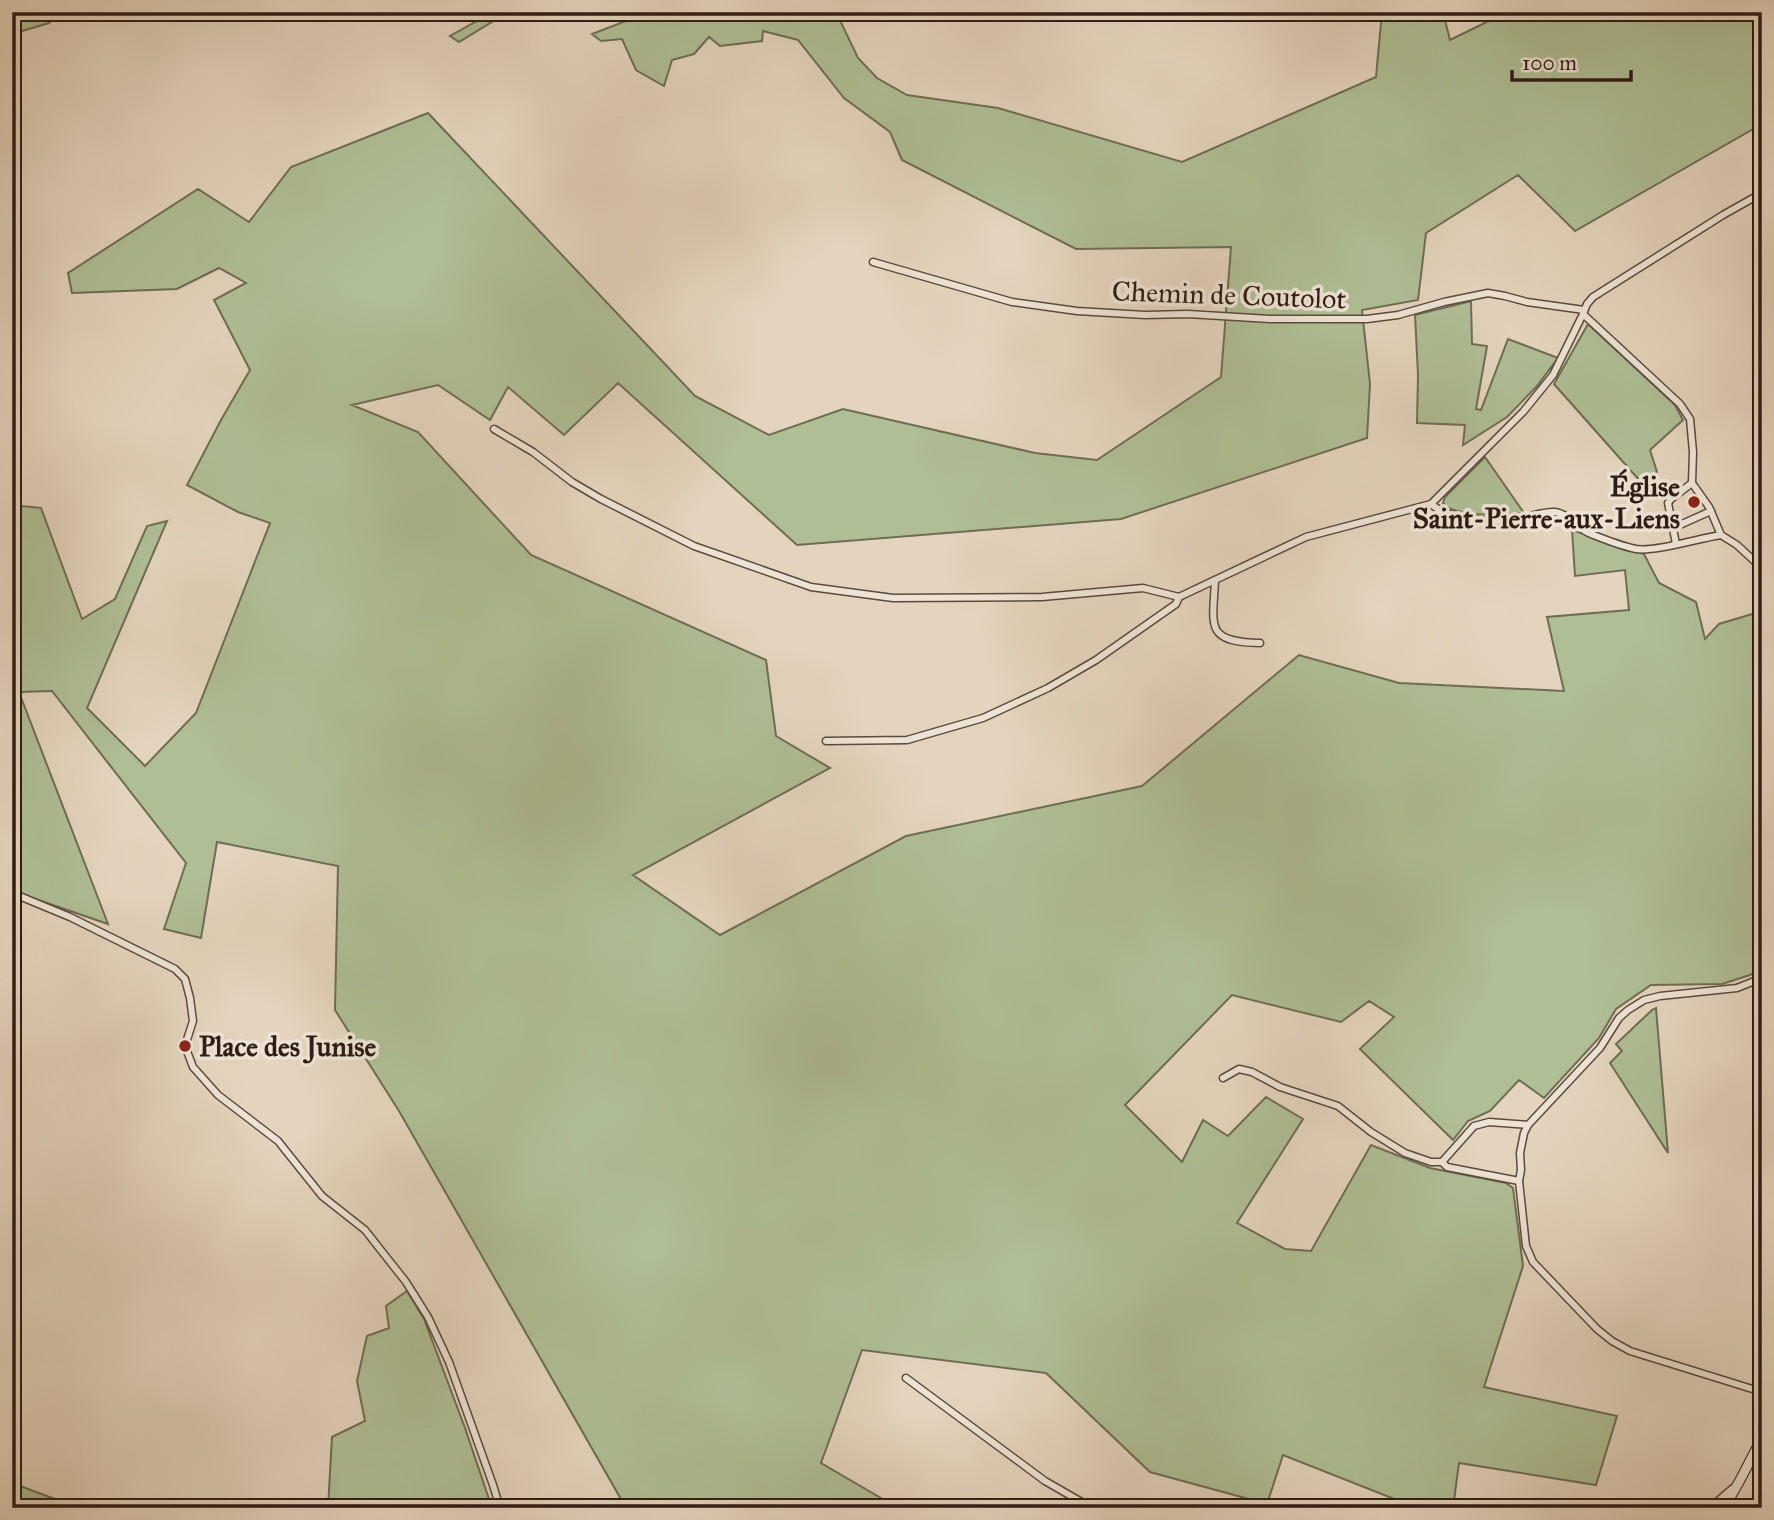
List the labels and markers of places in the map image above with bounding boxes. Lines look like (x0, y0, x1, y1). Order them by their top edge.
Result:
place label: Église Saint-Pierre-aux-Liens (1413, 468, 1680, 536)
marker: Église Saint-Pierre-aux-Liens (1686, 494, 1702, 510)
place label: Place des Junise (199, 1029, 377, 1064)
marker: Place des Junise (177, 1038, 193, 1054)

